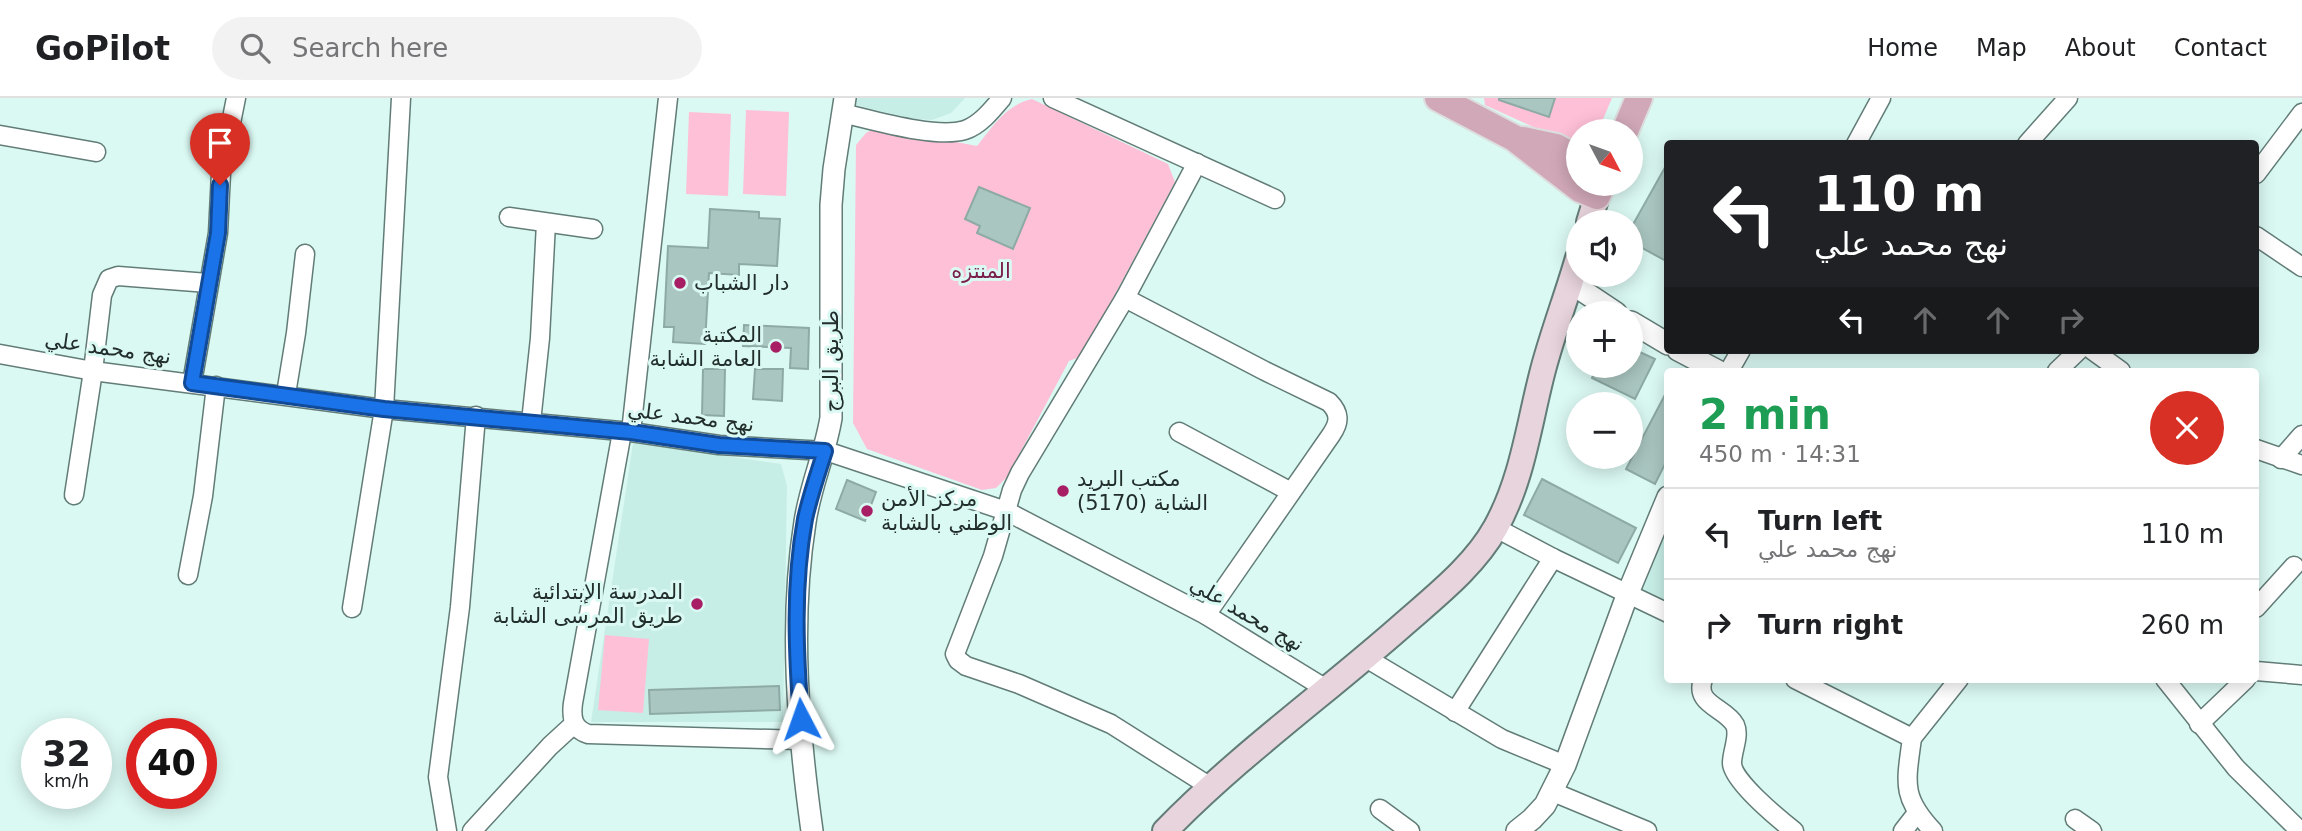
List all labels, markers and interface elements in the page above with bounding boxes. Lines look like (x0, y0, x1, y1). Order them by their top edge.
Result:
search box (212, 17, 702, 80)
text: GoPilot (35, 29, 170, 68)
icon: search (236, 29, 274, 67)
text: Search here (292, 33, 448, 63)
text: Home (1867, 34, 1938, 62)
text: Map (1976, 34, 2027, 62)
text: About (2065, 34, 2136, 62)
text: Contact (2174, 34, 2267, 62)
pin (190, 113, 250, 185)
north arrow (1566, 119, 1643, 196)
map controls (1566, 119, 1643, 469)
icon: arrive (201, 124, 239, 162)
text: 110 m (1814, 166, 1984, 223)
icon: left (1699, 168, 1790, 259)
button: sound (1566, 210, 1643, 287)
text: نهج محمد علي (1814, 225, 2008, 263)
park label: المنتزه (951, 259, 1011, 283)
place label: دار الشباب (694, 271, 789, 295)
marker: دار الشباب (672, 275, 688, 291)
button: + (1566, 301, 1643, 378)
icon: left (1833, 301, 1871, 339)
icon: ahead (1906, 301, 1944, 339)
icon: ahead (1979, 301, 2017, 339)
icon: right (2052, 301, 2090, 339)
street label: طريق البرج (819, 310, 844, 412)
place label: المكتبة العامة الشابة (650, 323, 762, 371)
street label: نهج محمد علي (43, 327, 173, 369)
marker: المكتبة العامة الشابة (768, 339, 784, 355)
text: 2 min (1699, 390, 1831, 439)
button: close (2150, 391, 2224, 465)
button: − (1566, 392, 1643, 469)
street label: نهج محمد علي (626, 397, 756, 437)
text: 450 m · 14:31 (1699, 441, 1861, 467)
place label: مكتب البريد الشابة (5170) (1077, 467, 1208, 515)
marker: مكتب البريد الشابة (5170) (1055, 483, 1071, 499)
place label: مركز الأمن الوطني بالشابة (881, 486, 1012, 535)
marker: مركز الأمن الوطني بالشابة (859, 503, 875, 519)
text: Turn left (1758, 506, 1882, 536)
icon: left (1699, 515, 1737, 553)
text: 110 m (2141, 519, 2224, 549)
text: نهج محمد علي (1758, 536, 1898, 562)
street label: نهج محمد علي (1186, 572, 1308, 656)
place label: المدرسة الإبتدائية طريق المرسى الشابة (492, 580, 683, 628)
marker: المدرسة الإبتدائية طريق المرسى الشابة (689, 596, 705, 612)
icon: right (1699, 606, 1737, 644)
text: Turn right (1758, 610, 1903, 640)
text: 260 m (2141, 610, 2224, 640)
position arrow (764, 682, 838, 756)
speed limit sign: 40 (126, 718, 217, 809)
text: 32 (42, 734, 91, 774)
text: km/h (44, 770, 89, 791)

